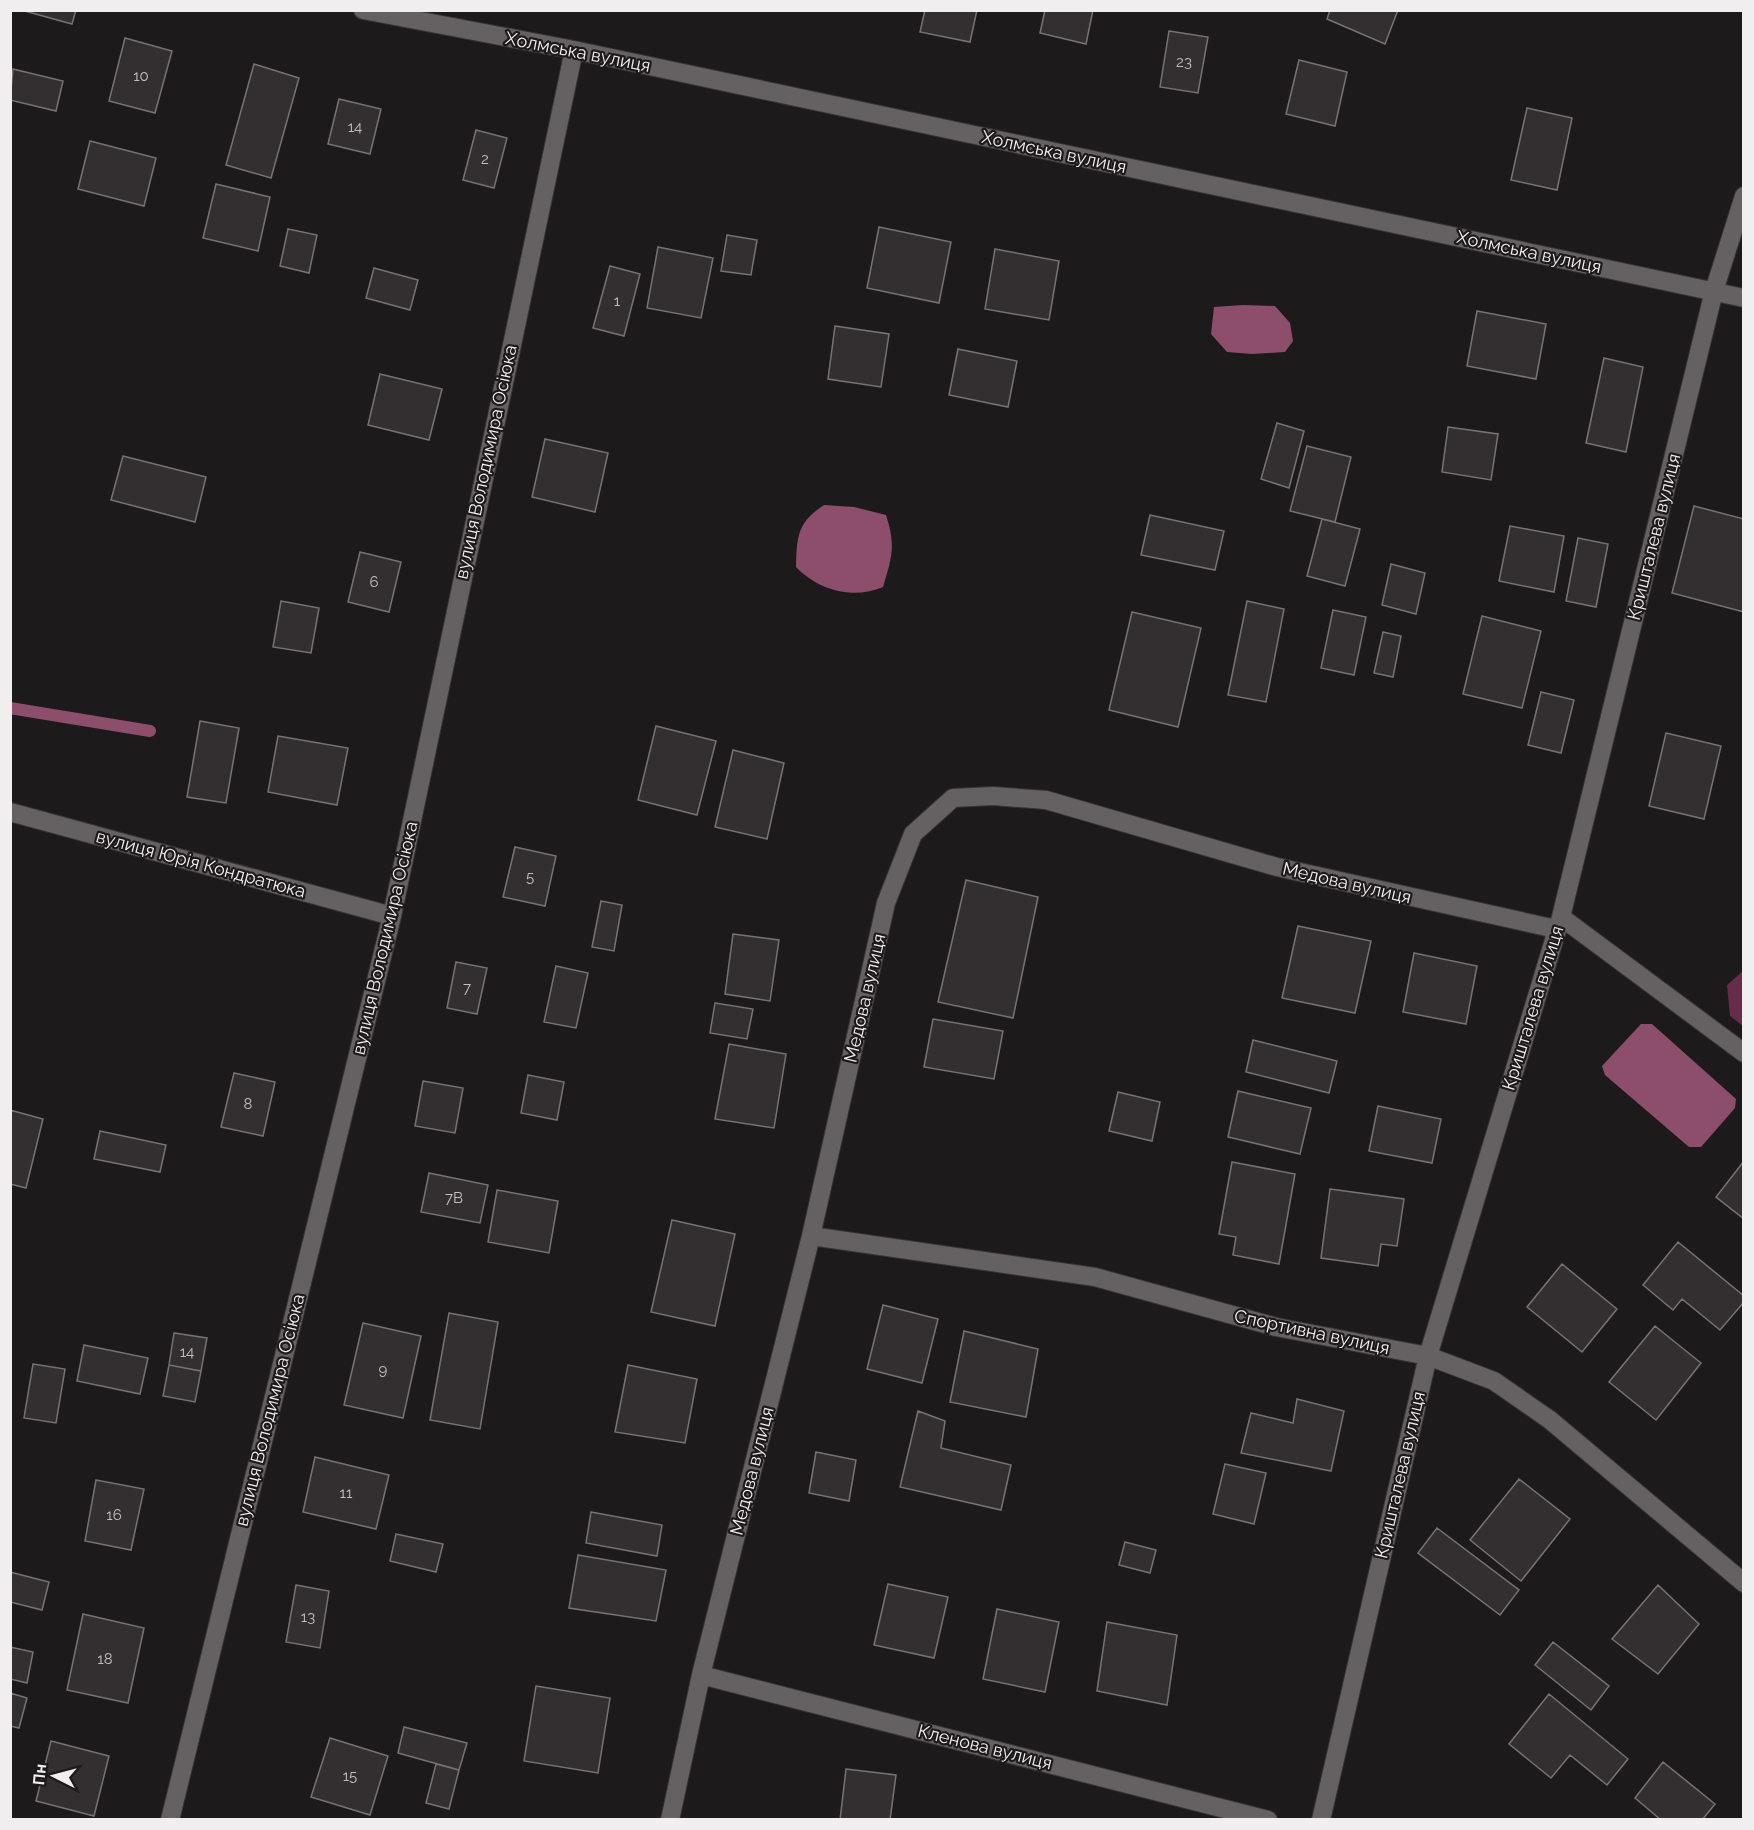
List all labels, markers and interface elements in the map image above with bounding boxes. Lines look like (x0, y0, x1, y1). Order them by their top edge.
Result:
street label: Холмська вулиця (504, 27, 652, 76)
house number: 23 (1176, 53, 1192, 71)
house number: 10 (133, 67, 149, 85)
house number: 14 (348, 118, 362, 136)
street label: Холмська вулиця (980, 126, 1128, 177)
house number: 2 (481, 150, 489, 168)
street label: Холмська вулиця (1455, 226, 1603, 277)
house number: 1 (614, 292, 621, 310)
street label: вулиця Володимира Осіюка (450, 343, 521, 581)
street label: Кришталева вулиця (1623, 451, 1684, 622)
house number: 6 (369, 573, 379, 591)
street label: вулиця Володимира Осіюка (347, 819, 422, 1057)
street label: вулиця Юрія Кондратюка (94, 825, 308, 902)
street label: Медова вулиця (1281, 857, 1414, 908)
house number: 5 (526, 868, 534, 886)
street label: Кришталева вулиця (1498, 923, 1568, 1093)
street label: Медова вулиця (839, 931, 890, 1064)
house number: 7 (463, 979, 471, 997)
house number: 8 (244, 1095, 253, 1113)
house number: 7В (445, 1189, 463, 1207)
street label: вулиця Володимира Осіюка (230, 1292, 309, 1528)
street label: Спортивна вулиця (1233, 1305, 1392, 1358)
house number: 14 (180, 1343, 194, 1361)
house number: 9 (379, 1361, 388, 1379)
street label: Кришталева вулиця (1370, 1389, 1429, 1560)
street label: Медова вулиця (725, 1405, 778, 1537)
house number: 11 (340, 1484, 353, 1502)
house number: 16 (106, 1506, 122, 1524)
house number: 13 (301, 1608, 315, 1626)
house number: 18 (97, 1650, 113, 1668)
street label: Кленова вулиця (916, 1720, 1054, 1773)
north arrow (24, 1746, 84, 1806)
text: Пн (29, 1763, 50, 1786)
house number: 15 (343, 1767, 357, 1785)

